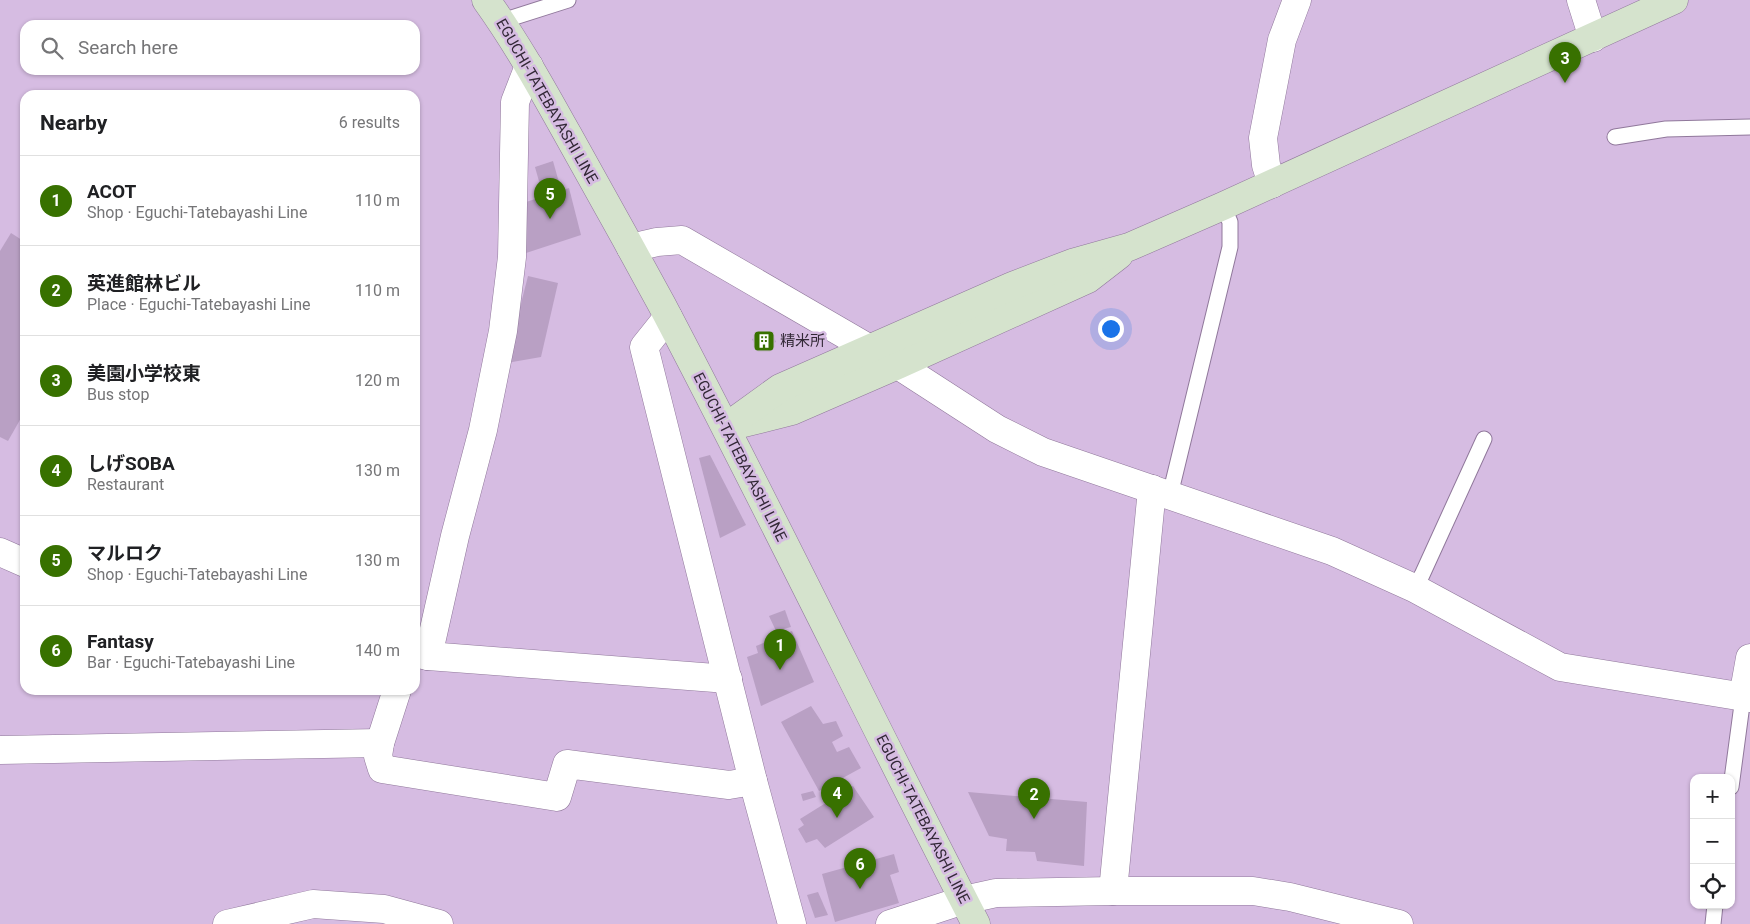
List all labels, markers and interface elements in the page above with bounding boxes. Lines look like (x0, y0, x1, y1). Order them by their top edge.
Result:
street label: EGUCHI-TATEBAYASHI LINE (492, 15, 602, 187)
search box (20, 20, 420, 75)
icon: search (38, 34, 66, 62)
text: Search here (78, 36, 178, 59)
pin: 3 (1549, 42, 1581, 83)
text: Nearby (40, 111, 107, 135)
text: 6 results (339, 113, 400, 132)
pin: 5 (534, 178, 566, 219)
text: ACOT (87, 180, 136, 203)
text: 1 (51, 191, 61, 210)
text: 110 m (355, 191, 400, 210)
text: Shop · Eguchi-Tatebayashi Line (87, 203, 307, 222)
text: 英進館林ビル (87, 272, 201, 295)
text: 2 (51, 281, 61, 300)
text: 110 m (355, 281, 400, 300)
text: Place · Eguchi-Tatebayashi Line (87, 295, 310, 314)
your location (1098, 316, 1124, 342)
building icon: 精米所 (752, 329, 776, 353)
place label: 精米所 (780, 332, 825, 350)
text: 美園小学校東 (87, 362, 201, 385)
street label: EGUCHI-TATEBAYASHI LINE (689, 370, 791, 545)
text: 3 (51, 371, 61, 390)
text: 120 m (355, 371, 400, 390)
text: Bus stop (87, 385, 149, 404)
text: しげSOBA (87, 452, 175, 475)
text: 4 (51, 461, 61, 480)
text: 130 m (355, 461, 400, 480)
text: Restaurant (87, 475, 164, 494)
text: マルロク (87, 542, 163, 565)
text: 5 (51, 551, 61, 570)
text: 130 m (355, 551, 400, 570)
text: Shop · Eguchi-Tatebayashi Line (87, 565, 307, 584)
pin: 1 (764, 629, 796, 670)
text: Fantasy (87, 630, 154, 653)
text: 6 (51, 641, 61, 660)
text: 140 m (355, 641, 400, 660)
text: Bar · Eguchi-Tatebayashi Line (87, 653, 295, 672)
street label: EGUCHI-TATEBAYASHI LINE (872, 732, 974, 907)
map controls (1690, 774, 1735, 909)
button: + (1690, 774, 1735, 819)
pin: 4 (821, 777, 853, 818)
pin: 2 (1018, 778, 1050, 819)
button: − (1690, 819, 1735, 864)
pin: 6 (844, 848, 876, 889)
button: locate (1690, 864, 1735, 909)

